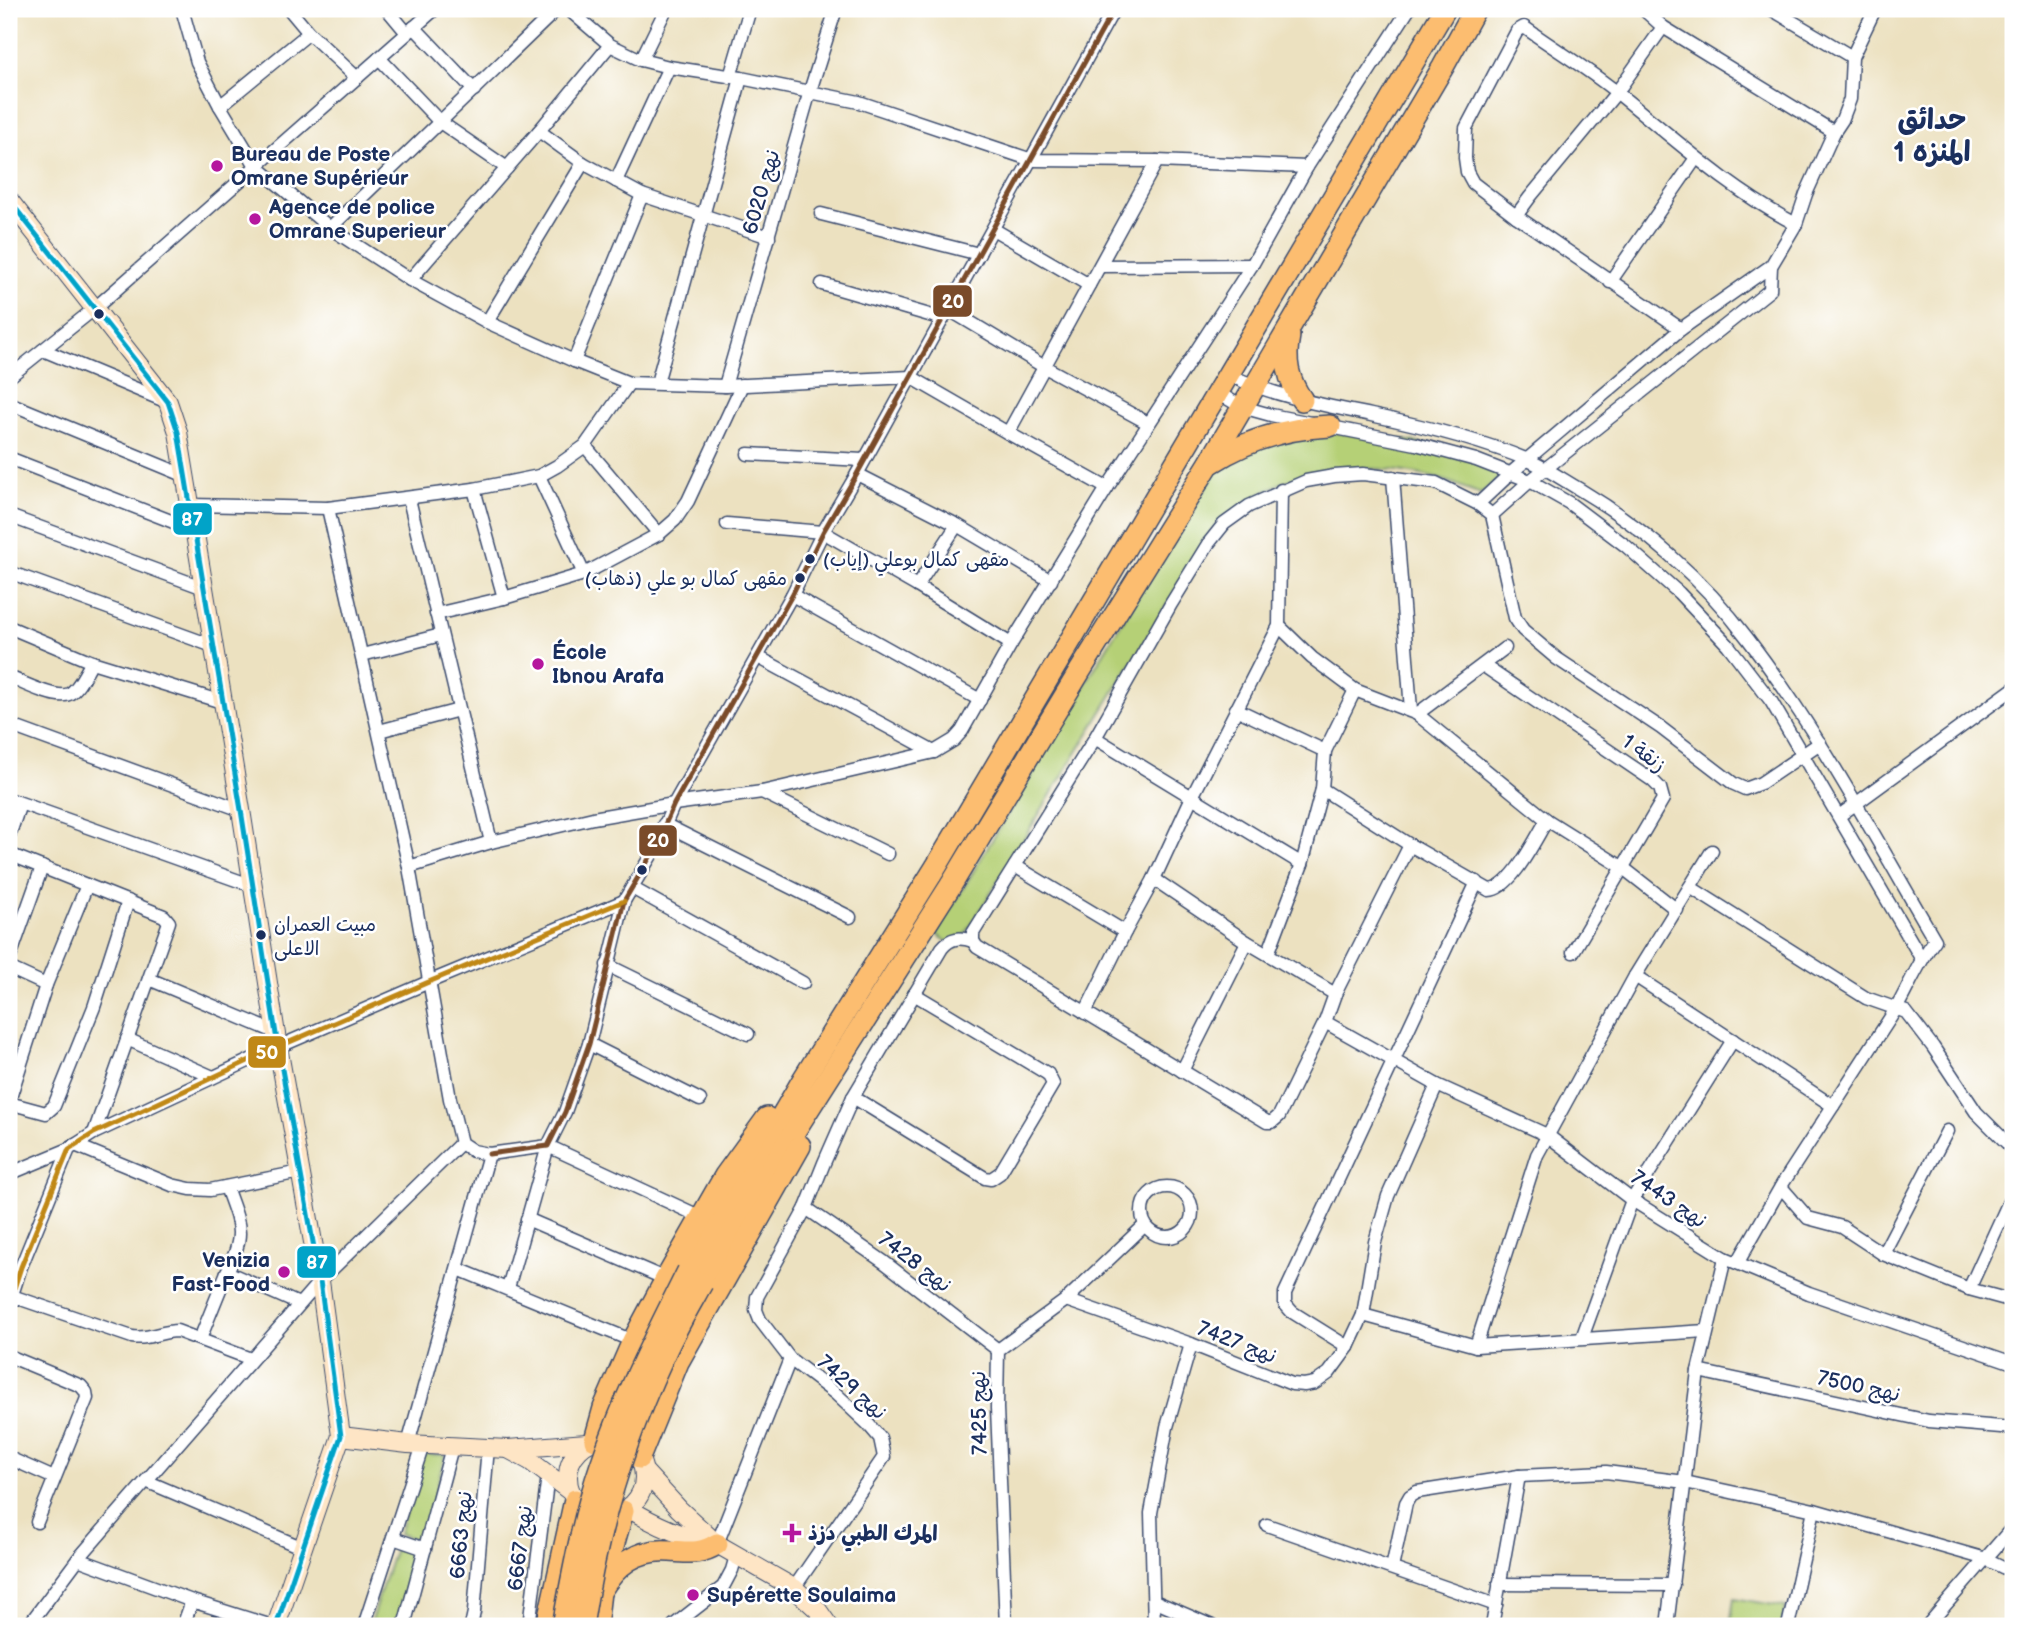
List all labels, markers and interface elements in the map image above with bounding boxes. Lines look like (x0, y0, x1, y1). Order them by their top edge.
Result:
district label: حدائق المنزه 1 (1893, 104, 1971, 169)
place label: Bureau de Poste Omrane Supérieur (231, 142, 409, 191)
street label: نهج 6020 (738, 147, 786, 238)
marker: Bureau de Poste Omrane Supérieur (209, 158, 225, 174)
place label: Agence de police Omrane Superieur (268, 195, 447, 244)
marker: Agence de police Omrane Superieur (247, 211, 263, 227)
line badge: 20 (932, 284, 973, 318)
text: 20 (942, 291, 964, 314)
unlabelled marker (92, 307, 106, 321)
line badge: 87 (172, 502, 213, 536)
text: 87 (181, 509, 203, 532)
place label: مقهى كمال بوعلي (إياب) (823, 549, 1009, 576)
marker: مقهى كمال بوعلي (إياب) (803, 552, 817, 566)
place label: مقهى كمال بو علي (ذهاب) (585, 568, 787, 595)
marker: مقهى كمال بو علي (ذهاب) (793, 571, 807, 585)
place label: École Ibnou Arafa (552, 639, 664, 689)
marker: École Ibnou Arafa (530, 656, 546, 672)
street label: زنقة 1 (1617, 729, 1671, 778)
line badge: 20 (638, 824, 678, 857)
text: 20 (647, 830, 669, 853)
unlabelled marker (635, 863, 649, 877)
place label: مبيت العمران الاعلى (274, 914, 376, 961)
marker: مبيت العمران الاعلى (254, 928, 268, 942)
line badge: 50 (247, 1035, 287, 1069)
text: 50 (256, 1042, 278, 1065)
street label: نهج 7443 (1626, 1165, 1711, 1235)
street label: نهج 7428 (873, 1227, 956, 1299)
line badge: 87 (296, 1245, 337, 1279)
place label: Venizia Fast-Food (172, 1248, 270, 1297)
text: 87 (306, 1252, 328, 1275)
marker: Venizia Fast-Food (276, 1264, 292, 1280)
street label: نهج 7427 (1193, 1316, 1280, 1370)
street label: نهج 7429 (811, 1350, 891, 1426)
street label: نهج 7500 (1815, 1366, 1903, 1408)
street label: نهج 7425 (966, 1371, 994, 1455)
street label: نهج 6663 (445, 1490, 479, 1580)
street label: نهج 6667 (503, 1504, 539, 1592)
place label: المرك الطبي دزذ (808, 1521, 938, 1552)
marker: المرك الطبي دزذ (782, 1523, 802, 1543)
place label: Supérette Soulaima (707, 1583, 896, 1608)
marker: Supérette Soulaima (685, 1587, 701, 1603)

